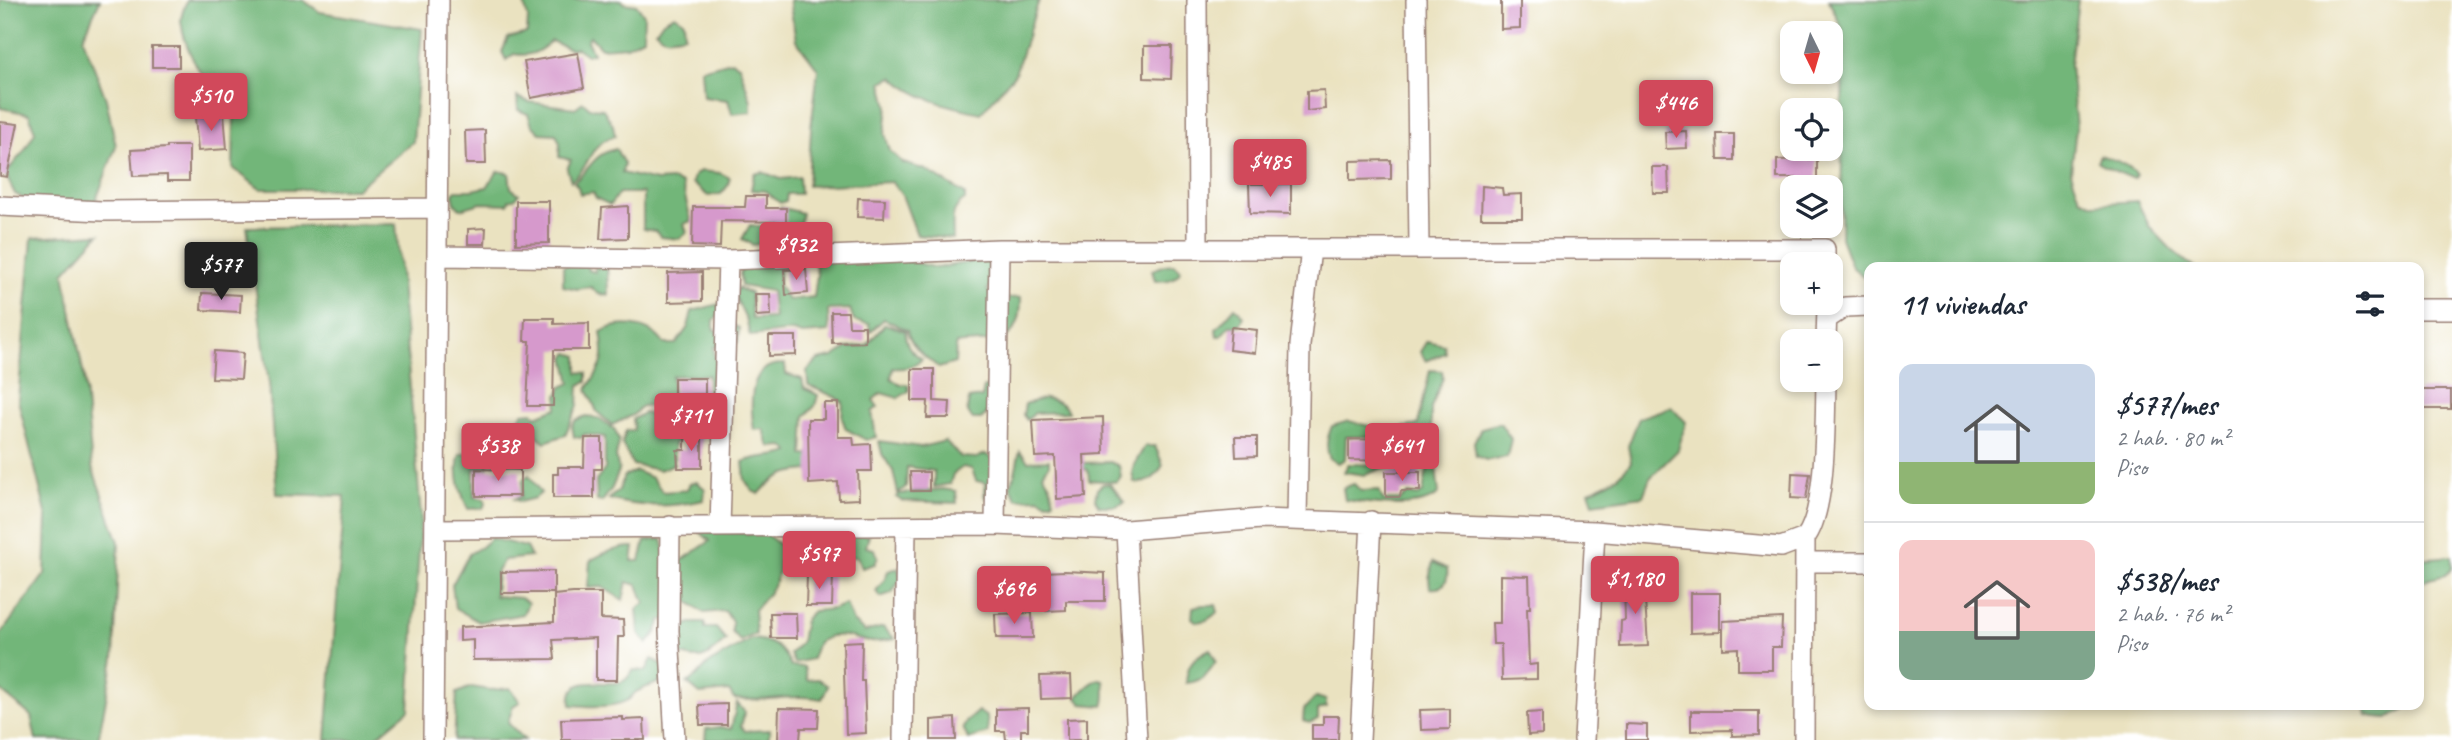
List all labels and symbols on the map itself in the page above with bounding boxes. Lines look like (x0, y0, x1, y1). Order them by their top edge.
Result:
north arrow (1780, 21, 1843, 84)
pin: $510 (170, 74, 252, 133)
pin: $446 (1635, 80, 1717, 140)
pin: $485 (1229, 140, 1311, 199)
pin: $932 (755, 222, 837, 282)
pin: $577 (180, 243, 262, 302)
pin: $711 (650, 393, 732, 453)
pin: $538 (457, 424, 539, 483)
pin: $641 (1361, 424, 1443, 483)
pin: $597 (778, 532, 860, 591)
pin: $1,180 (1578, 556, 1692, 616)
pin: $696 (973, 566, 1055, 626)

